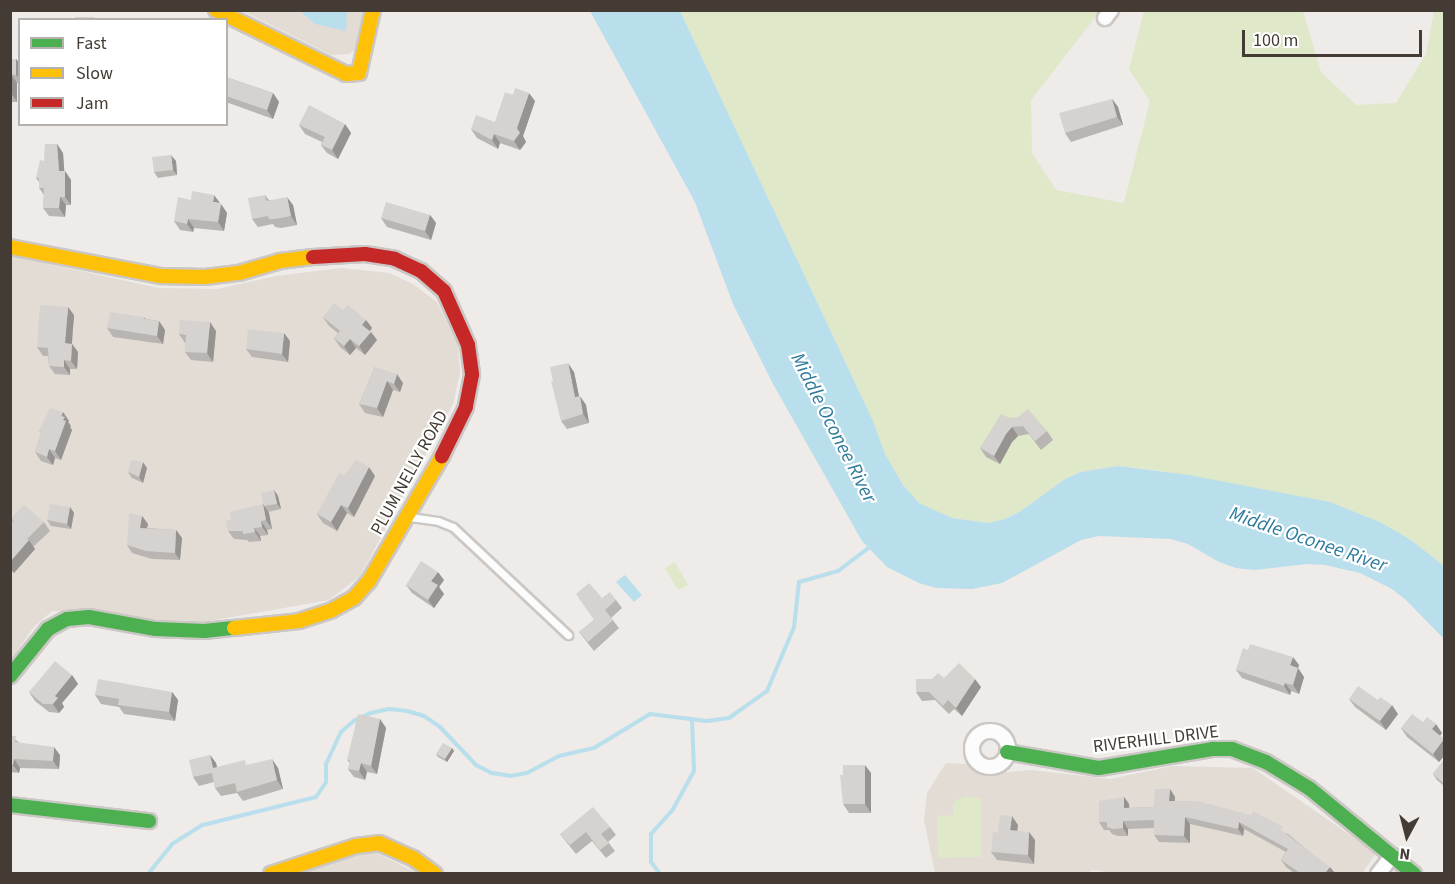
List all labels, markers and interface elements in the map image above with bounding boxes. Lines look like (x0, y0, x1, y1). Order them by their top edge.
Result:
legend (18, 18, 228, 126)
scale bar (1245, 18, 1425, 56)
text: 100 m (1253, 28, 1298, 53)
text: Fast (76, 31, 107, 56)
text: Slow (76, 61, 113, 86)
text: Jam (76, 91, 109, 116)
water label: Middle Oconee River (785, 349, 881, 507)
street label: PLUM NELLY ROAD (367, 407, 453, 539)
water label: Middle Oconee River (1226, 502, 1390, 578)
street label: RIVERHILL DRIVE (1092, 722, 1220, 758)
north arrow (1377, 806, 1437, 866)
text: N (1398, 842, 1411, 865)

